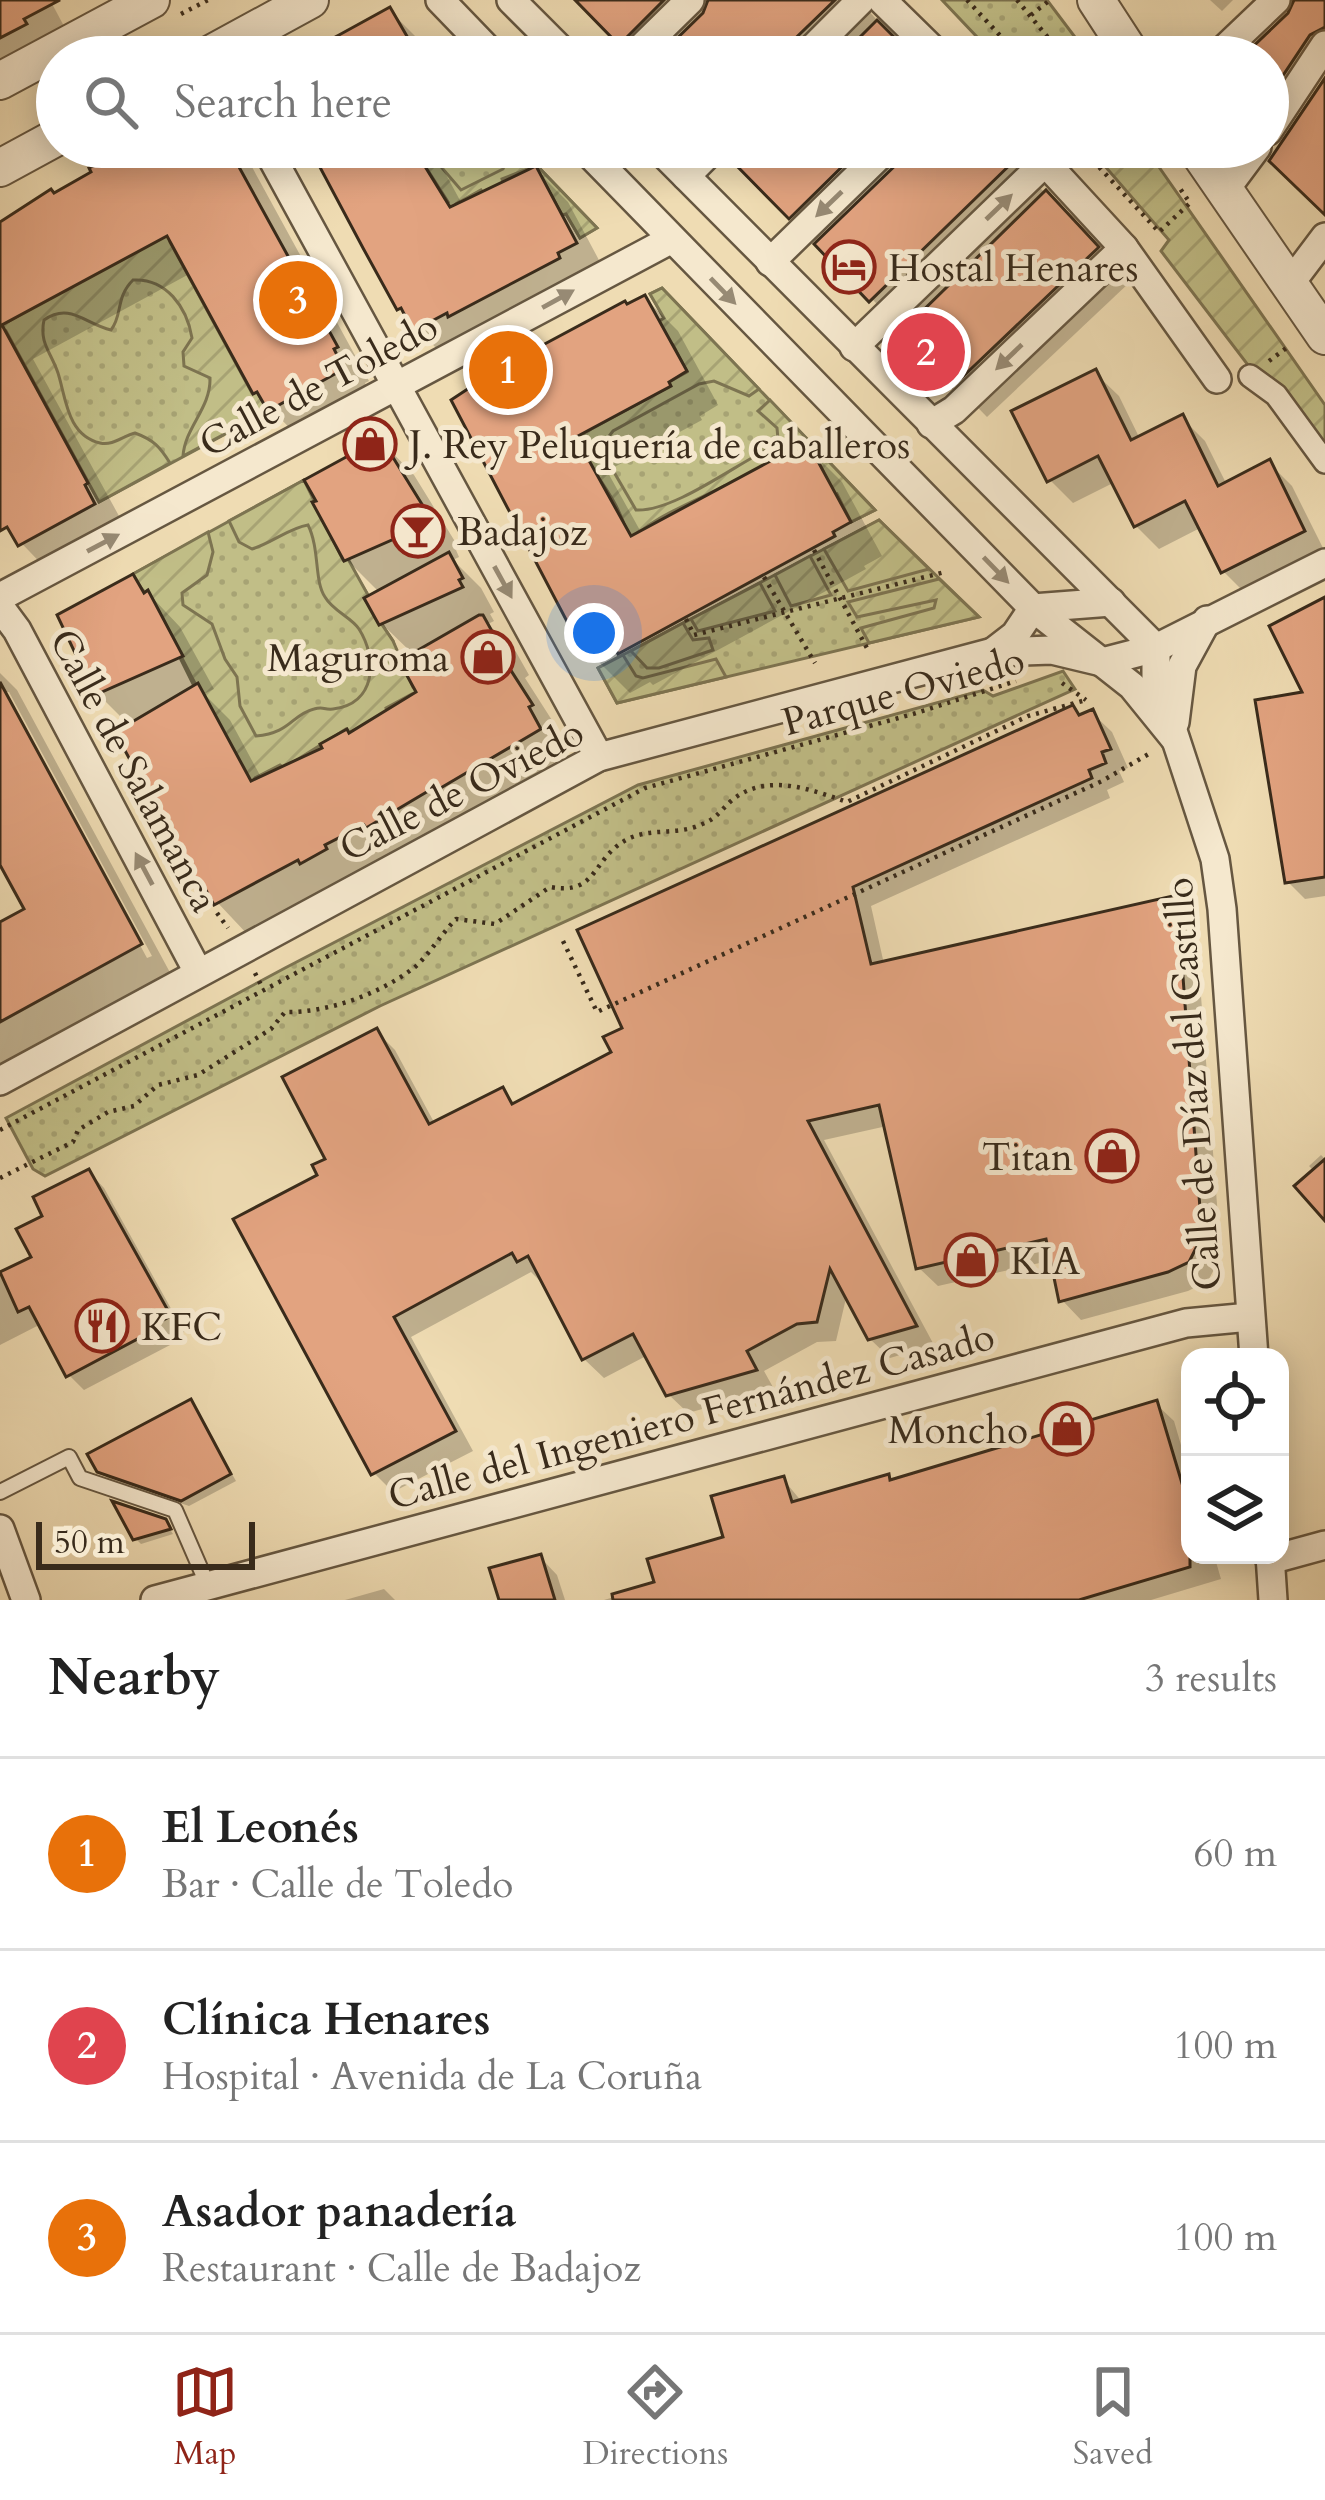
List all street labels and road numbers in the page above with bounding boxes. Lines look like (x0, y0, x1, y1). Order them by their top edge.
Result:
street label: Calle de Toledo (190, 300, 447, 470)
street label: Calle de Salamanca (37, 620, 231, 922)
street label: Parque Oviedo (776, 634, 1030, 749)
street label: Calle de Oviedo (330, 706, 593, 875)
street label: Calle de Díaz del Castillo (1153, 876, 1234, 1292)
street label: Calle del Ingeniero Fernández Casado (383, 1310, 1000, 1523)

